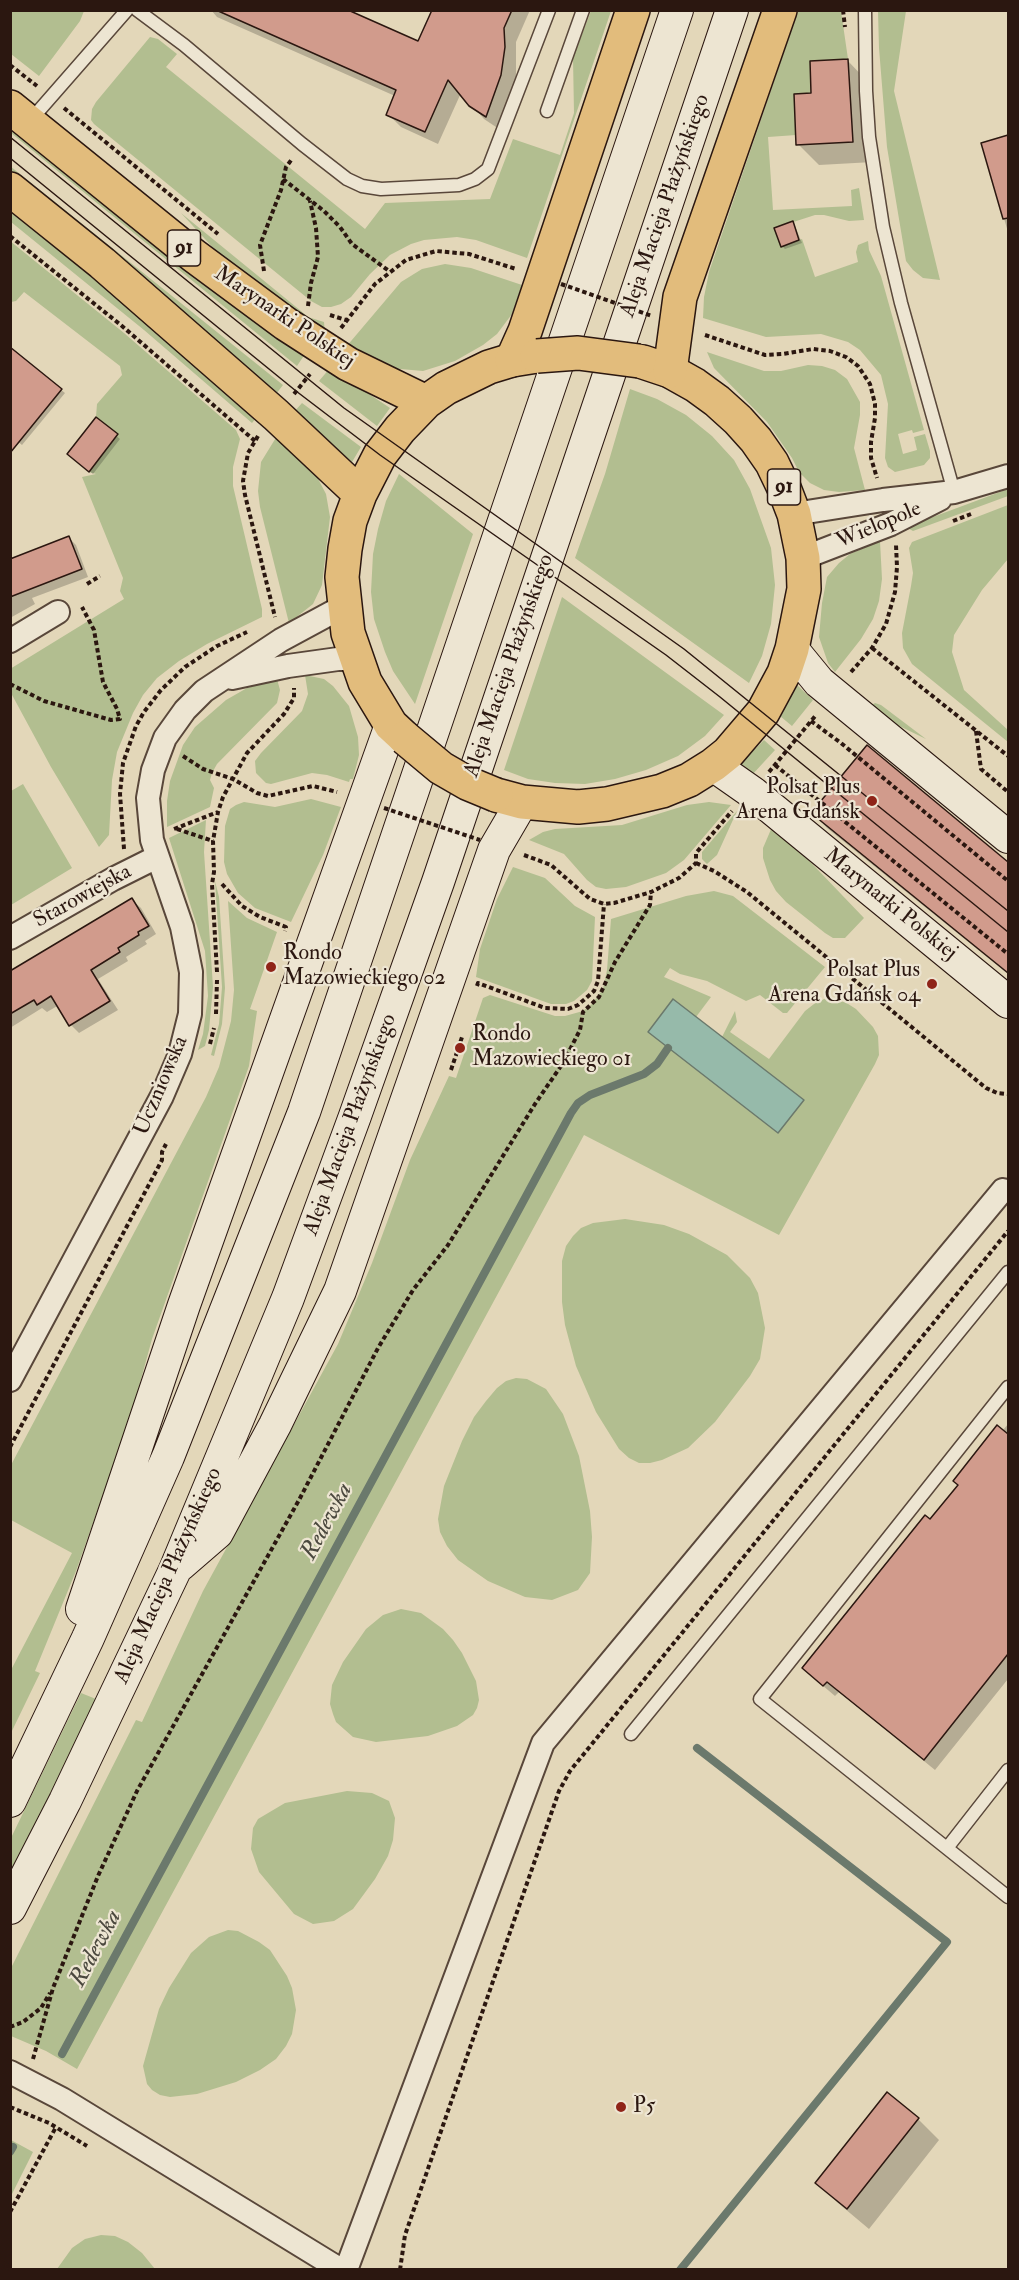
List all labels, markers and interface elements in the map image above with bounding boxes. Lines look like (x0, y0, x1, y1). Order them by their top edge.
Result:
street label: Aleja Macieja Płażyńskiego (615, 91, 717, 321)
road number: 91 (168, 230, 201, 266)
street label: Marynarki Polskiej (209, 261, 359, 375)
road number: 91 (768, 469, 800, 505)
street label: Wielopole (833, 496, 925, 556)
street label: Aleja Macieja Płażyńskiego (459, 551, 561, 781)
place label: Polsat Plus Arena Gdańsk (736, 775, 860, 826)
marker: Polsat Plus Arena Gdańsk (865, 794, 879, 808)
street label: Marynarki Polskiej (818, 843, 962, 967)
street label: Starowiejska (30, 859, 136, 935)
place label: Rondo Mazowieckiego 02 (283, 941, 446, 992)
place label: Polsat Plus Arena Gdańsk 04 (768, 958, 920, 1010)
marker: Rondo Mazowieckiego 02 (264, 960, 278, 974)
marker: Polsat Plus Arena Gdańsk 04 (925, 977, 939, 991)
street label: Aleja Macieja Płażyńskiego (299, 1011, 403, 1239)
place label: Rondo Mazowieckiego 01 (472, 1022, 631, 1074)
street label: Uczniowska (129, 1032, 195, 1140)
marker: Rondo Mazowieckiego 01 (453, 1041, 467, 1055)
street label: Aleja Macieja Płażyńskiego (109, 1464, 229, 1688)
water label: Redewka (296, 1479, 360, 1565)
water label: Redewka (65, 1906, 129, 1992)
place label: P5 (633, 2094, 656, 2120)
marker: P5 (614, 2100, 628, 2114)

